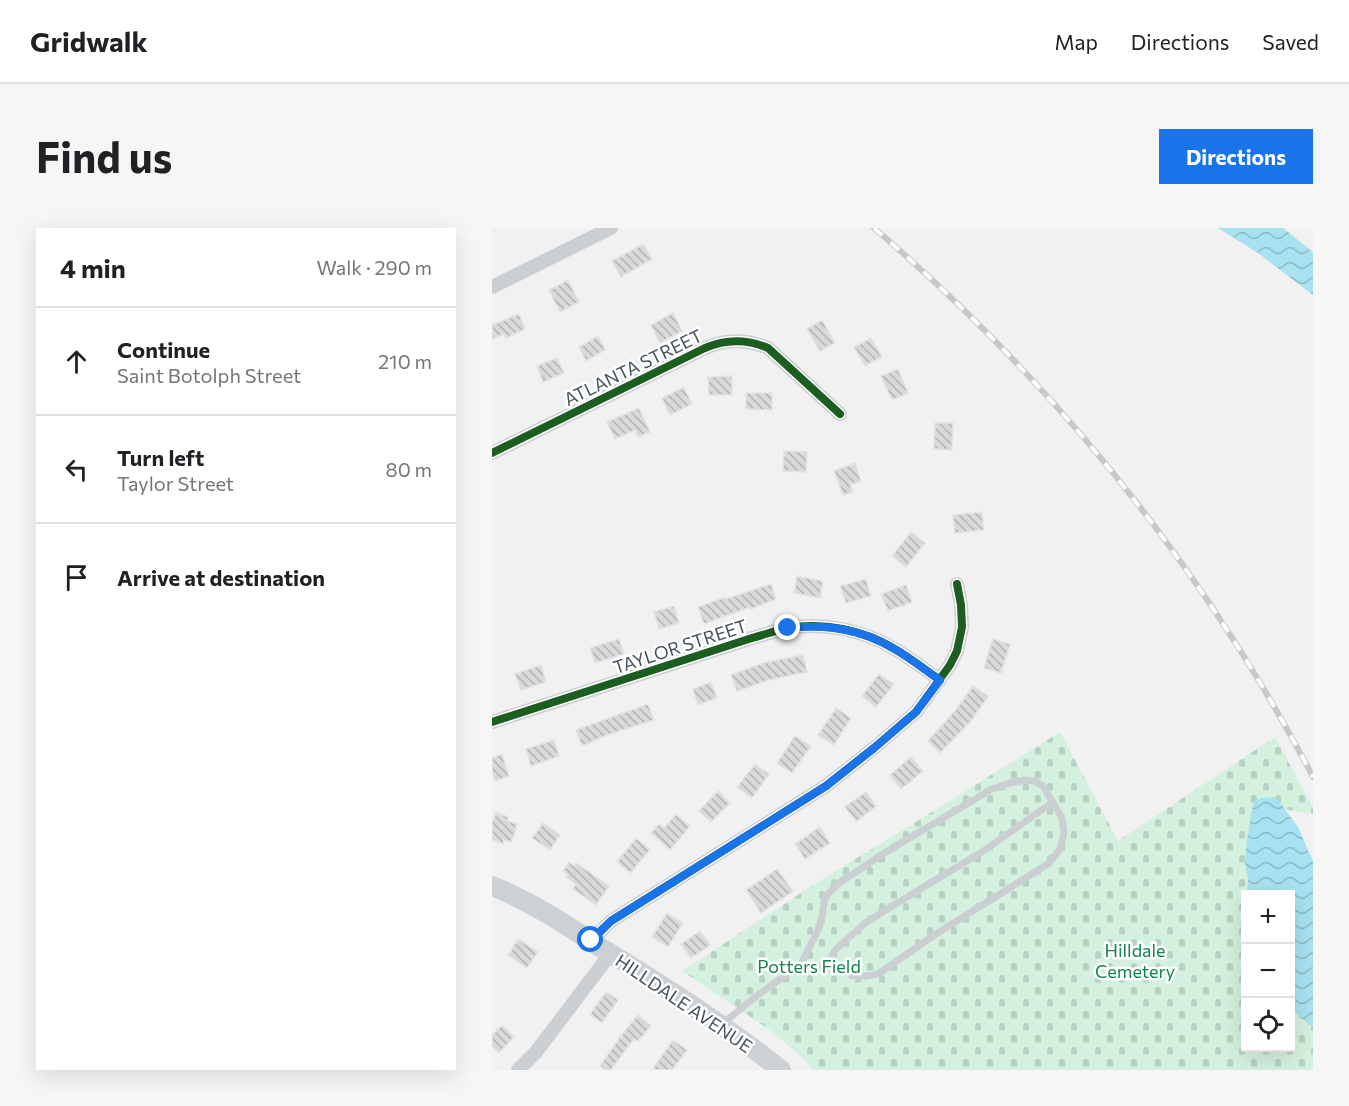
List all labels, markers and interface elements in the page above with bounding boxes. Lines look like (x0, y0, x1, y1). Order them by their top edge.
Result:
text: Gridwalk (30, 24, 148, 58)
text: Map (1055, 29, 1098, 54)
text: Directions (1131, 29, 1229, 54)
text: Saved (1262, 29, 1319, 54)
button: Directions (1159, 129, 1313, 184)
text: Find us (36, 130, 172, 182)
text: 4 min (60, 252, 126, 283)
text: Walk · 290 m (316, 255, 432, 279)
street label: ATLANTA STREET (560, 324, 706, 410)
text: Continue (117, 336, 210, 363)
icon: ahead (60, 345, 93, 378)
text: 210 m (378, 349, 432, 373)
text: Saint Botolph Street (117, 363, 301, 387)
text: Turn left (117, 444, 204, 471)
icon: left (60, 453, 93, 486)
text: 80 m (386, 457, 432, 481)
text: Taylor Street (117, 471, 234, 495)
icon: arrive (60, 561, 93, 594)
text: Arrive at destination (117, 564, 325, 591)
street label: TAYLOR STREET (610, 614, 750, 678)
route end (774, 614, 800, 640)
map controls (1241, 890, 1295, 1052)
button: + (1241, 890, 1295, 944)
route start (577, 926, 603, 952)
park label: Hilldale Cemetery (1095, 939, 1175, 982)
button: − (1241, 944, 1295, 998)
street label: HILLDALE AVENUE (611, 949, 757, 1057)
park label: Potters Field (757, 955, 861, 977)
button: locate (1241, 998, 1295, 1052)

